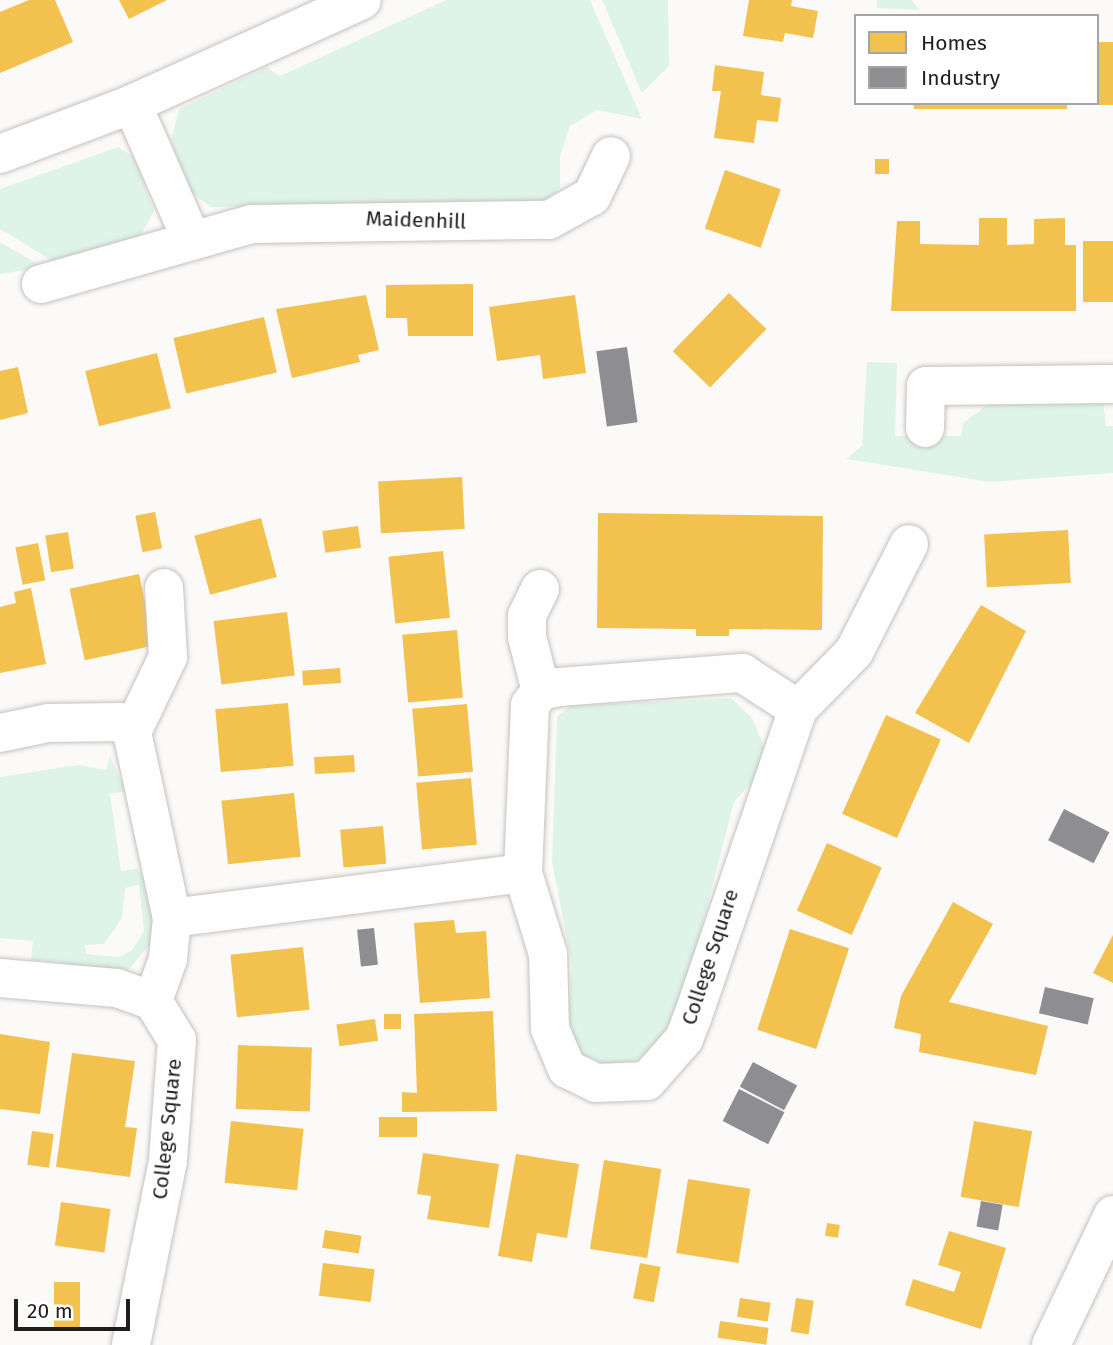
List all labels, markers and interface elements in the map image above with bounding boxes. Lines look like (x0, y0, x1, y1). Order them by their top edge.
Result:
legend (854, 14, 1099, 105)
text: Homes (921, 30, 987, 56)
text: Industry (921, 65, 1000, 91)
street label: Maidenhill (365, 206, 467, 234)
street label: College Square (676, 886, 744, 1028)
street label: College Square (147, 1057, 187, 1201)
scale bar (18, 1286, 133, 1330)
text: 20 m (27, 1298, 73, 1324)

